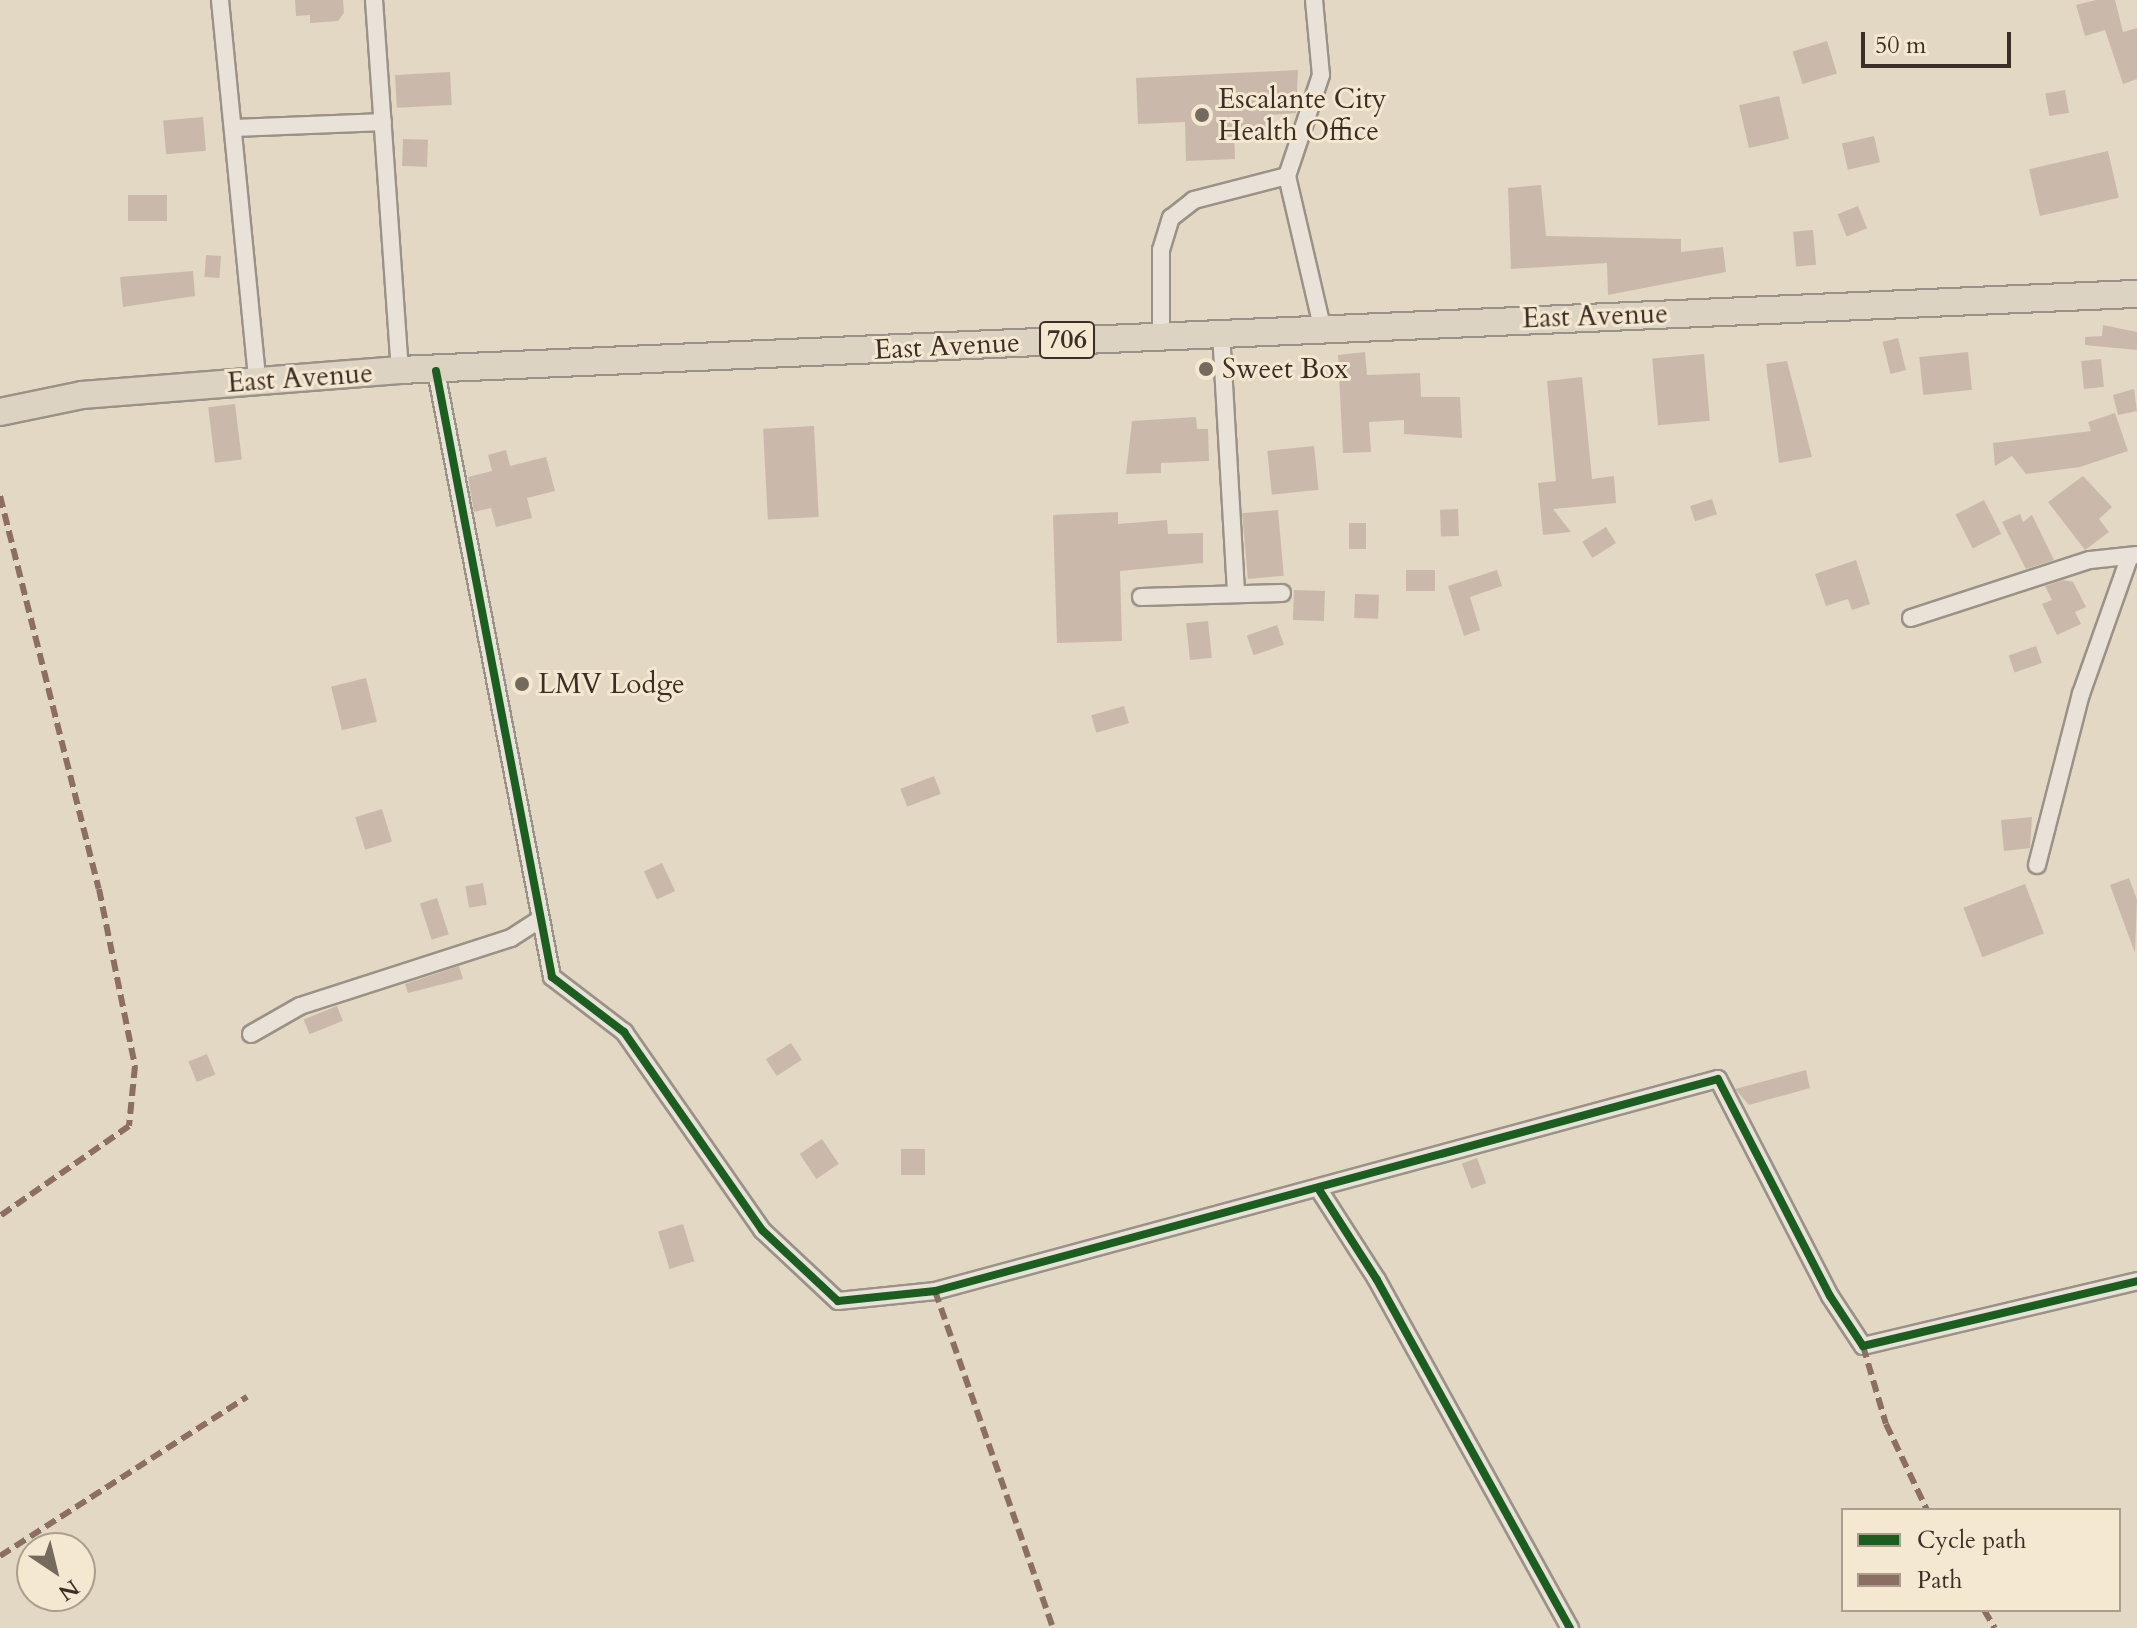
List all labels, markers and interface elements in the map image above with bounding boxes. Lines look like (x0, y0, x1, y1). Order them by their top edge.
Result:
scale bar (1865, 16, 2015, 66)
text: 50 m (1875, 29, 1926, 62)
place label: Escalante City Health Office (1218, 82, 1387, 148)
marker: Escalante City Health Office (1193, 106, 1211, 124)
street label: East Avenue (1522, 297, 1668, 335)
road number: 706 (1039, 318, 1095, 362)
street label: East Avenue (873, 325, 1021, 367)
place label: Sweet Box (1222, 352, 1348, 386)
street label: East Avenue (226, 356, 374, 400)
marker: Sweet Box (1197, 360, 1215, 378)
place label: LMV Lodge (538, 667, 685, 701)
marker: LMV Lodge (513, 675, 531, 693)
legend (1841, 1508, 2121, 1612)
text: Cycle path (1917, 1524, 2026, 1557)
north arrow (16, 1532, 96, 1612)
text: Path (1917, 1564, 1962, 1597)
text: N (52, 1572, 85, 1608)

